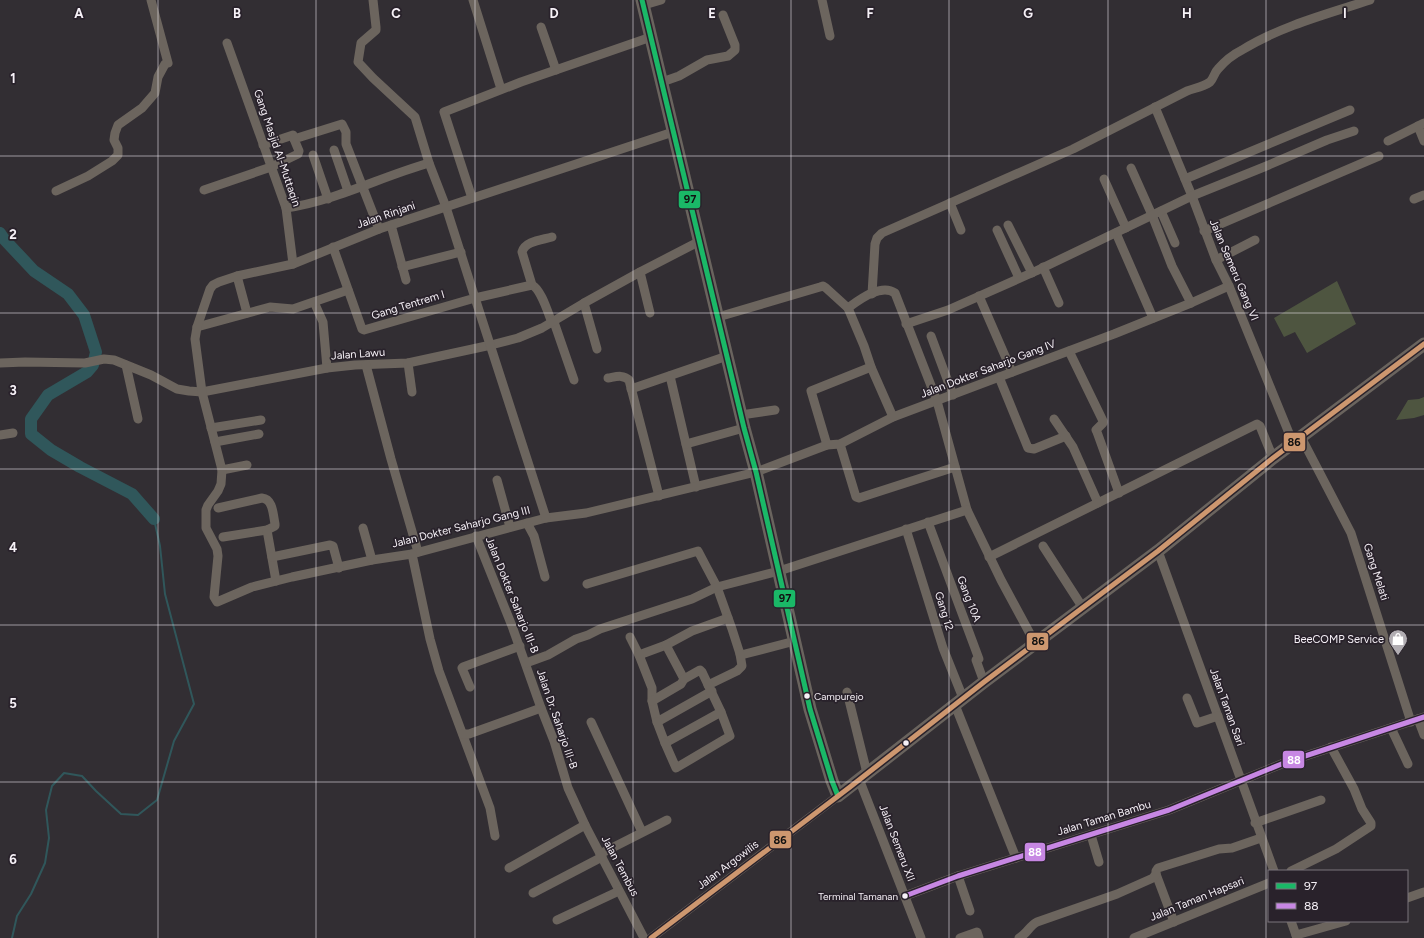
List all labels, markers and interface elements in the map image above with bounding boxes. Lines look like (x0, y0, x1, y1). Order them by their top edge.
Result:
text: A (74, 6, 84, 21)
text: B (233, 6, 241, 21)
text: C (391, 6, 401, 21)
text: D (549, 6, 559, 21)
text: E (708, 6, 716, 21)
text: F (866, 6, 874, 21)
text: G (1023, 6, 1033, 21)
text: H (1182, 6, 1192, 21)
text: I (1343, 6, 1347, 21)
text: 1 (10, 71, 16, 86)
street label: Gang Masjid Al-Muttaqin (251, 88, 303, 208)
line badge: 97 (678, 190, 701, 209)
text: 97 (684, 193, 696, 206)
street label: Jalan Rinjani (355, 199, 417, 231)
street label: Jalan Semeru Gang VI (1207, 217, 1261, 323)
text: 2 (9, 227, 17, 242)
street label: Gang Tentrem I (370, 288, 446, 322)
street label: Jalan Dokter Saharjo Gang IV (919, 337, 1058, 401)
street label: Jalan Lawu (331, 346, 385, 362)
text: 3 (9, 383, 17, 398)
line badge: 86 (1283, 432, 1306, 452)
text: 86 (1287, 436, 1301, 449)
street label: Jalan Dokter Saharjo Gang III (390, 504, 532, 550)
street label: Jalan Dokter Saharjo III-B (483, 535, 541, 655)
text: 4 (9, 540, 17, 555)
street label: Gang Melati (1361, 542, 1391, 602)
street label: Gang 10A (954, 574, 984, 624)
line badge: 97 (773, 589, 796, 608)
street label: Gang 12 (932, 590, 956, 632)
text: 97 (779, 592, 791, 605)
shop icon: BeeCOMP Service (1387, 628, 1409, 656)
line badge: 86 (1026, 632, 1049, 651)
place label: BeeCOMP Service (1294, 633, 1384, 646)
text: 86 (1031, 635, 1045, 648)
street label: Jalan Taman Sari (1207, 666, 1247, 748)
street label: Jalan Dr. Saharjo III-B (534, 667, 580, 771)
place label: Campurejo (814, 690, 864, 703)
marker: Campurejo (802, 691, 812, 701)
text: 5 (9, 696, 17, 711)
unlabelled marker (901, 738, 911, 748)
line badge: 88 (1282, 750, 1305, 769)
text: 88 (1287, 754, 1301, 767)
street label: Jalan Taman Bambu (1056, 798, 1152, 838)
street label: Jalan Semeru XII (876, 803, 918, 883)
line badge: 86 (769, 830, 792, 849)
street label: Jalan Tembus (599, 834, 641, 898)
text: 86 (773, 834, 787, 847)
street label: Jalan Argowilis (695, 838, 761, 892)
line badge: 88 (1024, 842, 1046, 862)
text: 88 (1028, 846, 1042, 859)
text: 6 (9, 852, 17, 867)
legend (1268, 870, 1408, 922)
street label: Jalan Taman Hapsari (1148, 874, 1246, 924)
text: 97 (1304, 879, 1318, 893)
place label: Terminal Tamanan (818, 890, 898, 903)
marker: Terminal Tamanan (900, 891, 910, 901)
text: 88 (1304, 899, 1319, 913)

